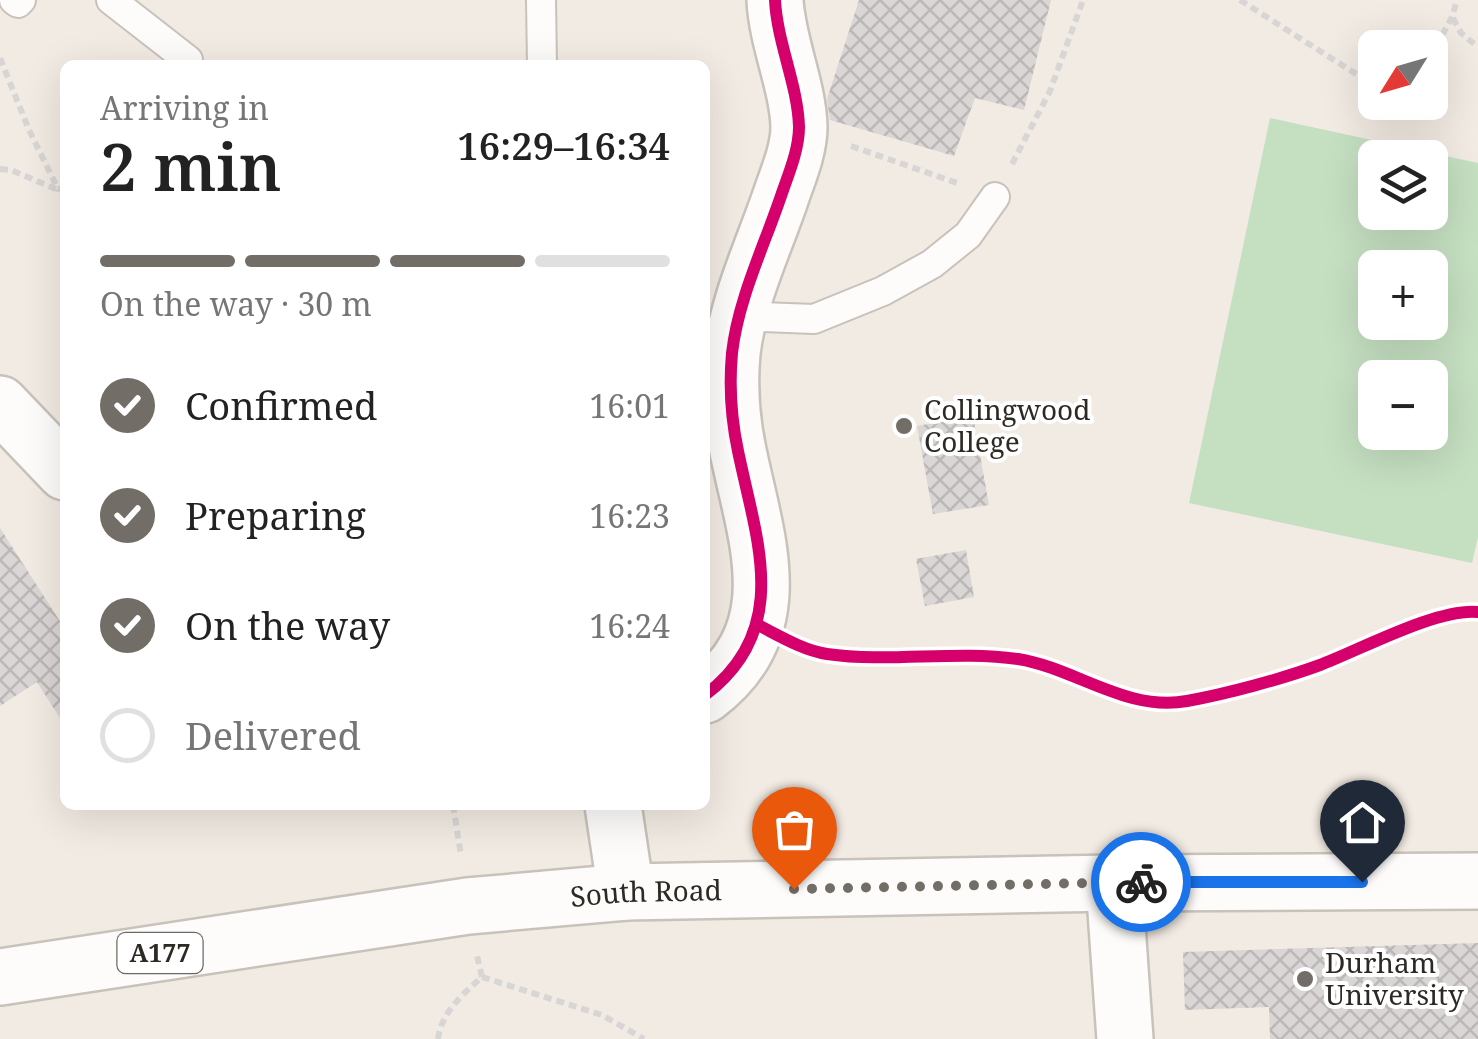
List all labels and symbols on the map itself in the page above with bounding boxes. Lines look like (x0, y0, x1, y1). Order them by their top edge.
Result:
north arrow (1358, 30, 1448, 120)
place label: Collingwood College (924, 390, 1090, 460)
marker: Collingwood College (893, 415, 915, 437)
pin (1320, 780, 1405, 883)
pin (752, 787, 837, 890)
courier (1091, 832, 1191, 932)
street label: South Road (569, 870, 722, 915)
road number: A177 (118, 933, 202, 973)
place label: Durham University (1325, 943, 1464, 1013)
marker: Durham University (1294, 968, 1316, 990)

